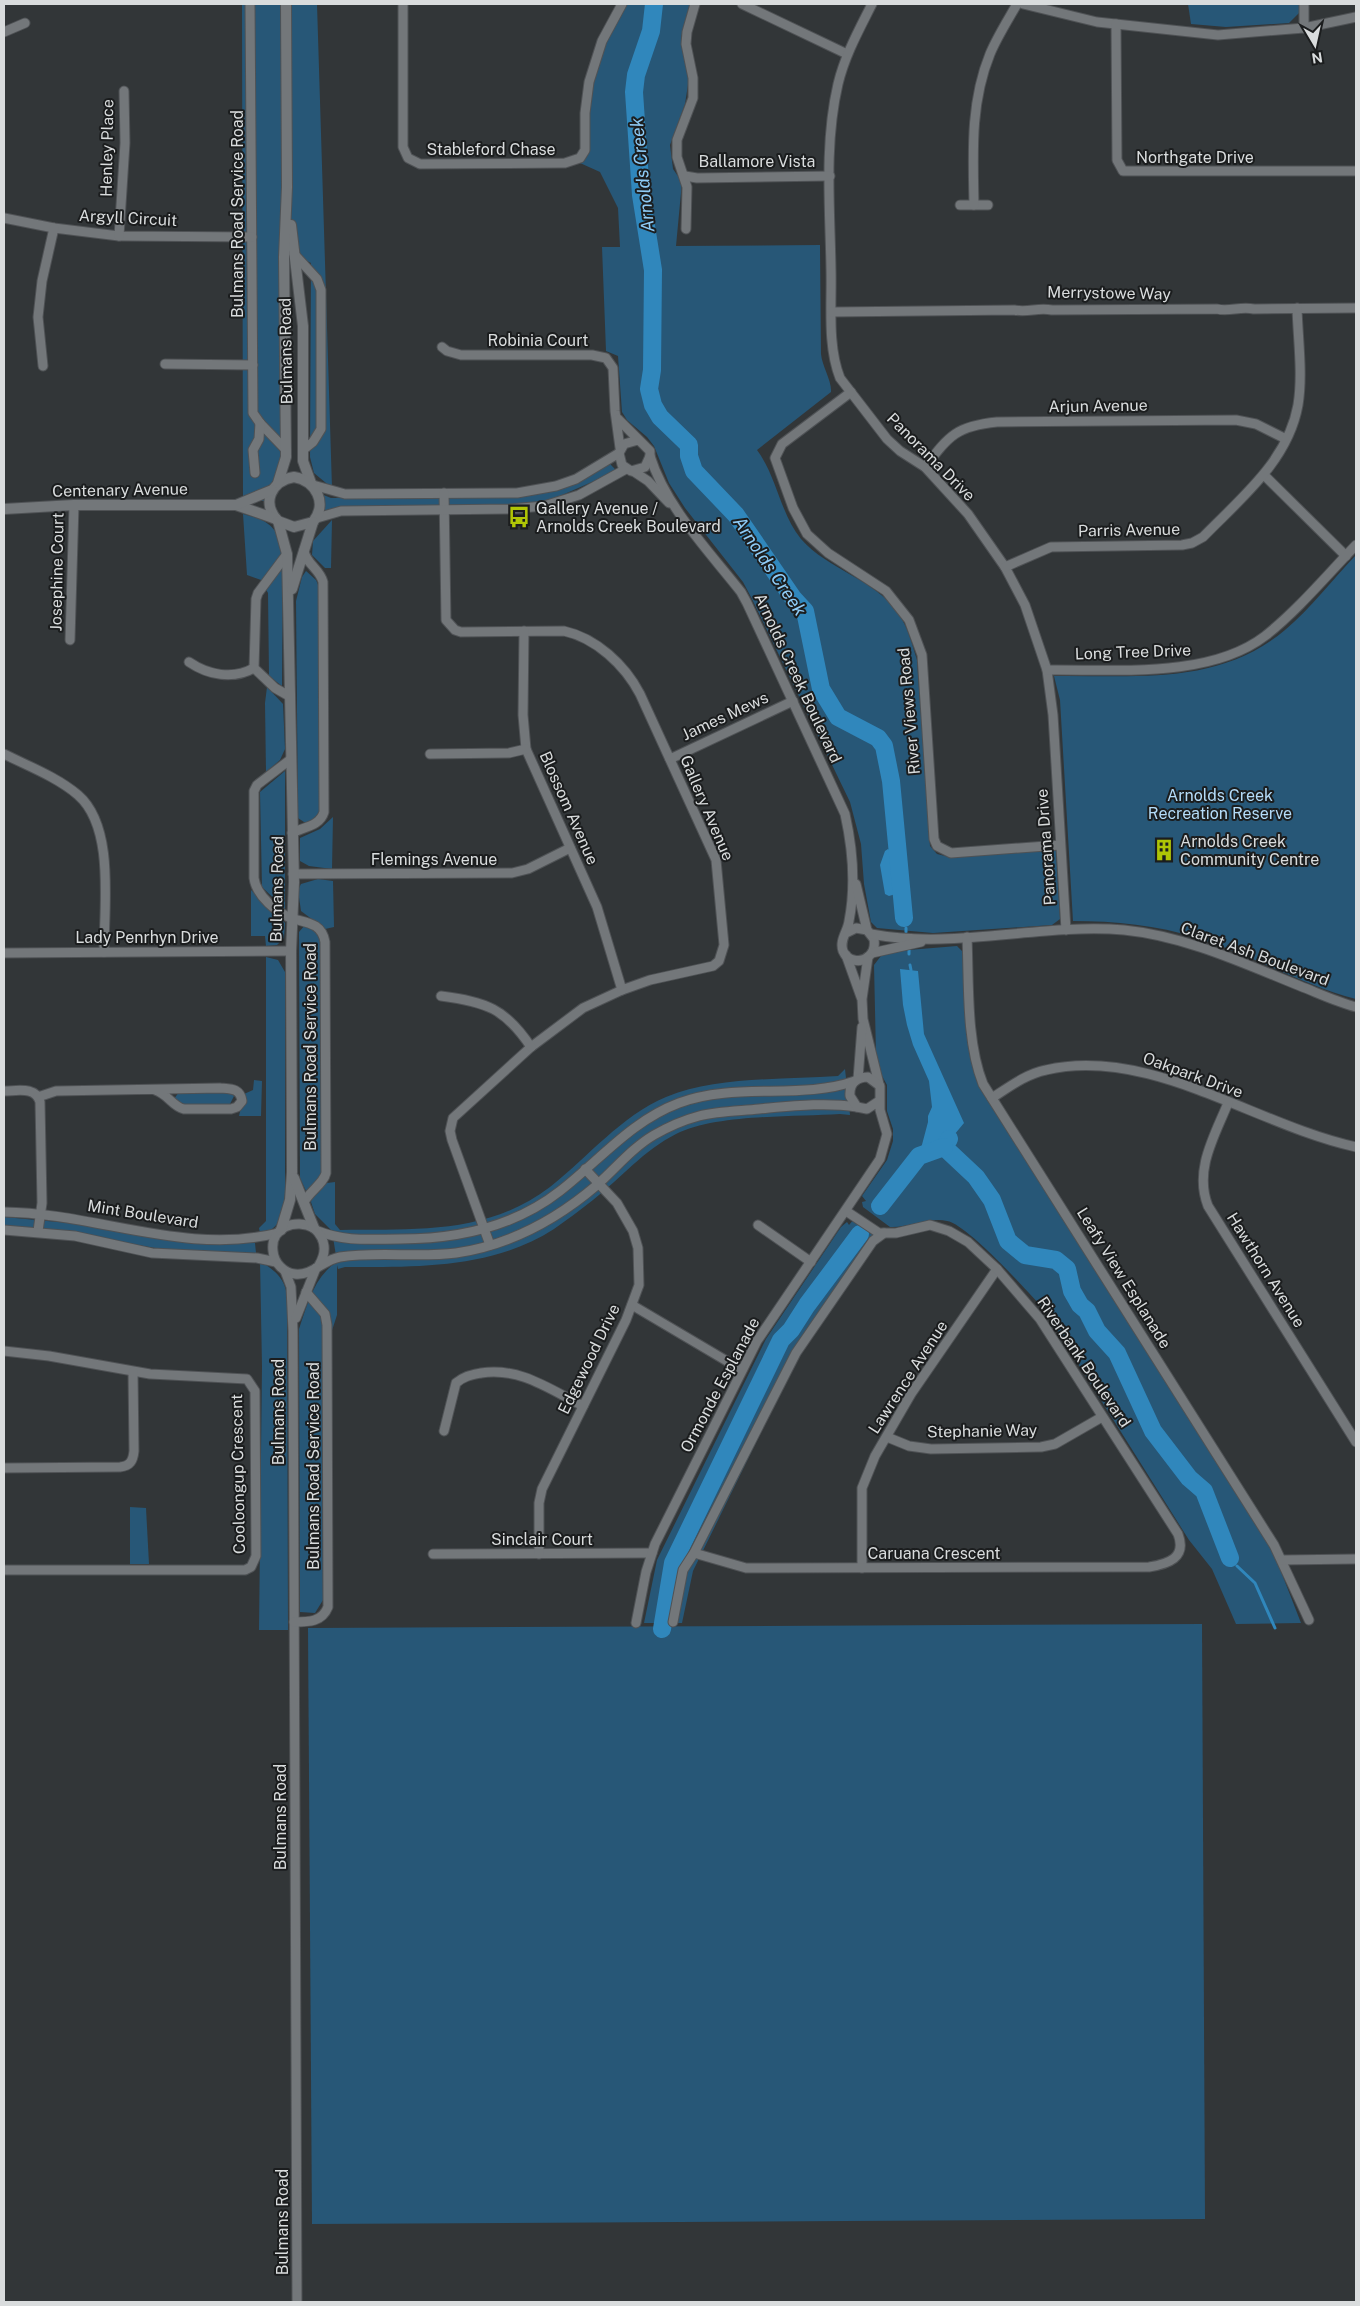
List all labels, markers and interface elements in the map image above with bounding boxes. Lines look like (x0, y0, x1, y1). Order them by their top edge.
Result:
north arrow (1290, 20, 1340, 70)
text: N (1310, 49, 1324, 67)
street label: Henley Place (97, 99, 117, 197)
street label: Bulmans Road Service Road (228, 110, 247, 318)
water label: Arnolds Creek (626, 116, 658, 233)
street label: Stableford Chase (426, 140, 556, 159)
street label: Northgate Drive (1136, 148, 1254, 167)
street label: Ballamore Vista (699, 152, 815, 171)
street label: Argyll Circuit (78, 206, 178, 230)
street label: Merrystowe Way (1047, 282, 1171, 304)
street label: Bulmans Road (276, 298, 296, 404)
street label: Robinia Court (488, 331, 588, 350)
street label: Arjun Avenue (1048, 396, 1148, 416)
street label: Panorama Drive (883, 409, 979, 505)
street label: Centenary Avenue (52, 479, 188, 501)
place label: Gallery Avenue / Arnolds Creek Boulevard (536, 499, 721, 536)
bus stop icon: Gallery Avenue / Arnolds Creek Boulevard (506, 504, 532, 530)
street label: Josephine Court (46, 512, 68, 632)
water label: Arnolds Creek (729, 512, 811, 620)
street label: Parris Avenue (1078, 520, 1180, 540)
street label: Arnolds Creek Boulevard (750, 590, 846, 766)
street label: Long Tree Drive (1075, 640, 1191, 664)
street label: River Views Road (894, 647, 924, 775)
street label: James Mews (679, 688, 771, 744)
street label: Blossom Avenue (535, 748, 603, 868)
street label: Gallery Avenue (676, 753, 738, 863)
park label: Arnolds Creek Recreation Reserve (1148, 786, 1292, 823)
street label: Panorama Drive (1032, 788, 1060, 906)
place label: Arnolds Creek Community Centre (1180, 832, 1319, 869)
street label: Bulmans Road (267, 836, 287, 942)
building icon: Arnolds Creek Community Centre (1151, 837, 1177, 863)
street label: Flemings Avenue (371, 850, 497, 869)
street label: Claret Ash Boulevard (1178, 918, 1332, 990)
street label: Lady Penrhyn Drive (75, 928, 219, 947)
street label: Bulmans Road Service Road (301, 943, 320, 1151)
street label: Oakpark Drive (1140, 1048, 1246, 1102)
street label: Mint Boulevard (86, 1196, 200, 1232)
street label: Leafy View Esplanade (1073, 1204, 1175, 1352)
street label: Hawthorn Avenue (1223, 1209, 1309, 1331)
street label: Riverbank Boulevard (1033, 1293, 1135, 1431)
street label: Edgewood Drive (554, 1301, 624, 1417)
street label: Ormonde Esplanade (676, 1314, 764, 1456)
street label: Lawrence Avenue (864, 1317, 952, 1437)
street label: Bulmans Road (269, 1359, 288, 1465)
street label: Bulmans Road Service Road (304, 1362, 323, 1570)
street label: Cooloongup Crescent (227, 1394, 249, 1554)
street label: Stephanie Way (927, 1421, 1038, 1441)
street label: Sinclair Court (491, 1530, 593, 1549)
street label: Caruana Crescent (867, 1544, 1001, 1563)
street label: Bulmans Road (271, 1764, 290, 1870)
street label: Bulmans Road (273, 2169, 292, 2275)

